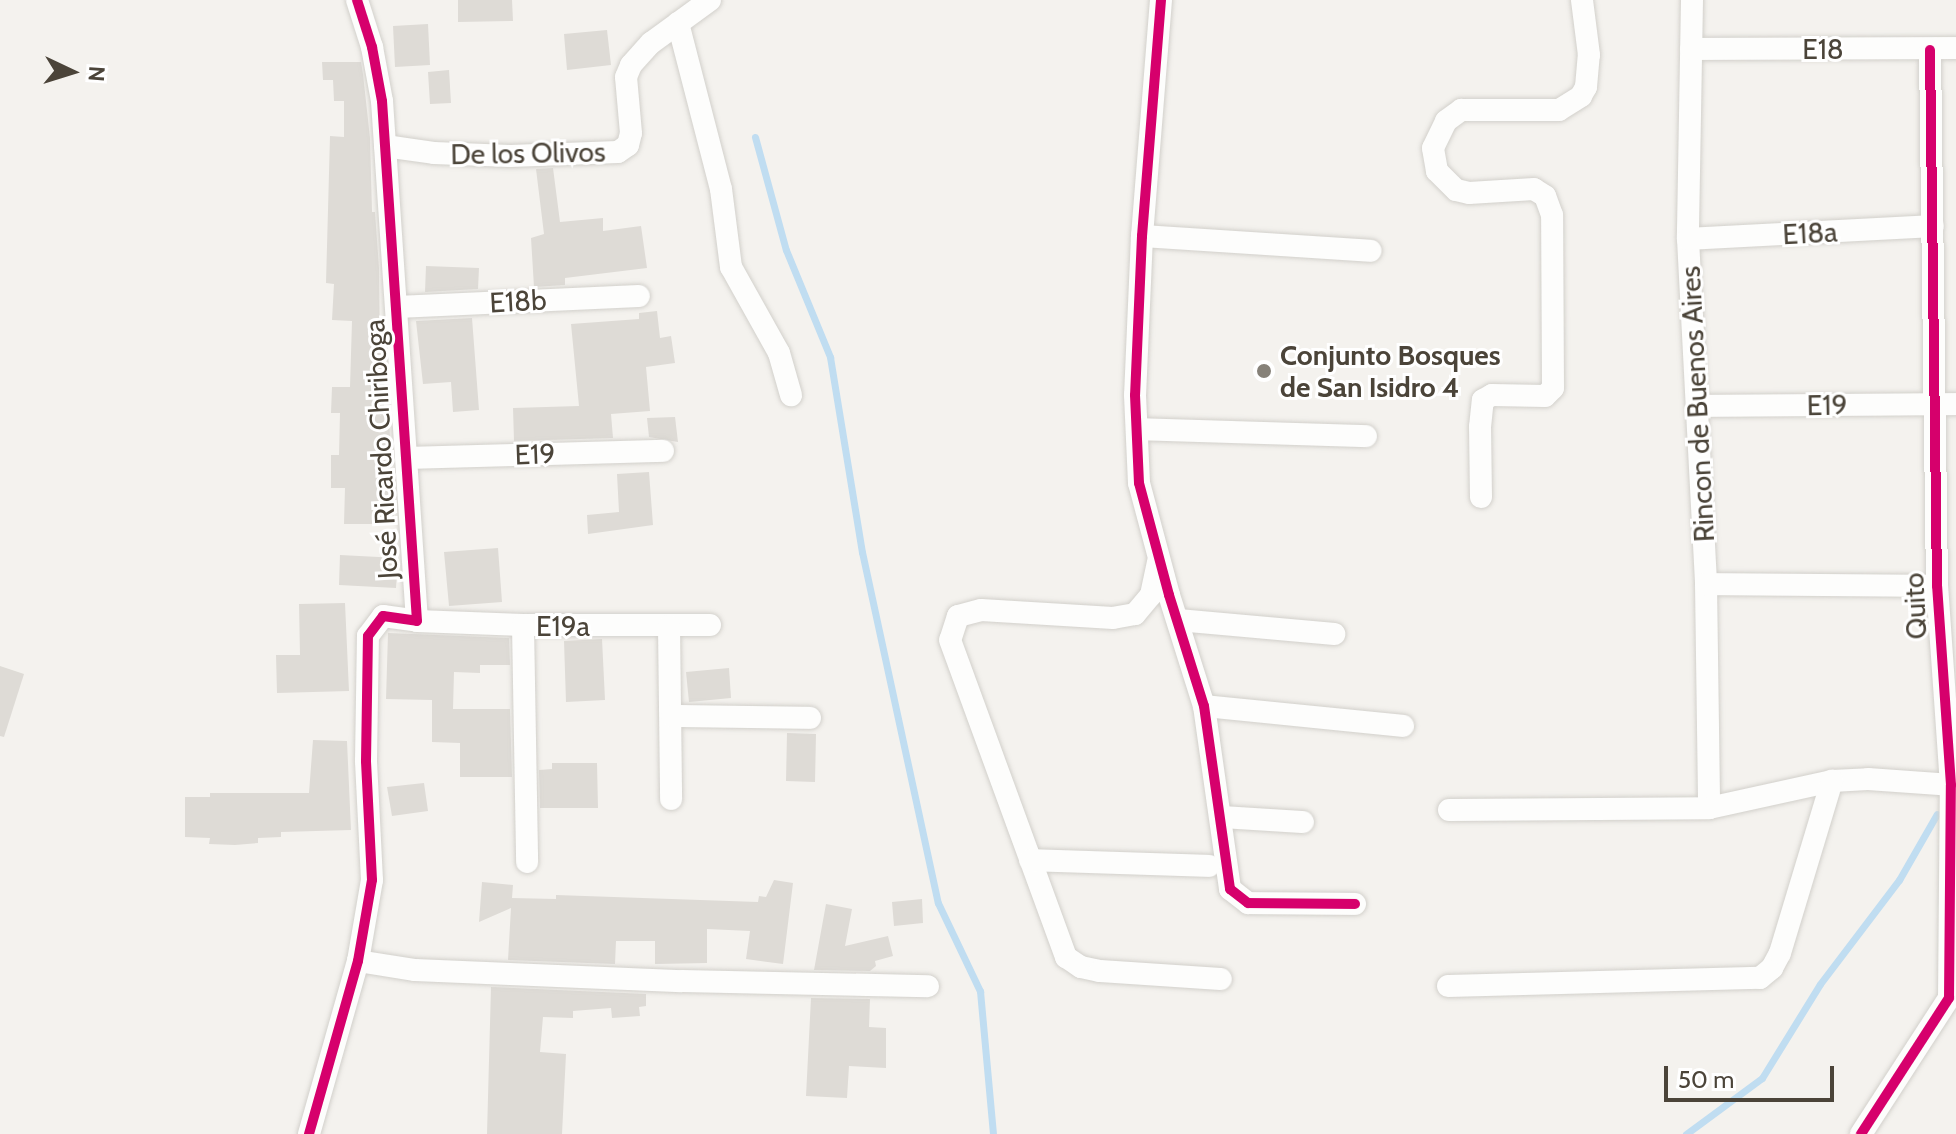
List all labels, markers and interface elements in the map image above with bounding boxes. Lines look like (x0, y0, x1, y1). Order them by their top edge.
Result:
north arrow (32, 32, 112, 112)
street label: E18 (1802, 32, 1844, 66)
text: N (82, 65, 110, 82)
street label: De los Olivos (450, 135, 606, 171)
street label: E18a (1782, 215, 1838, 251)
street label: Rincon de Buenos Aires (1673, 265, 1721, 543)
street label: E18b (489, 283, 547, 319)
street label: José Ricardo Chiriboga (357, 318, 405, 580)
place label: Conjunto Bosques de San Isidro 4 (1280, 338, 1501, 404)
marker: Conjunto Bosques de San Isidro 4 (1255, 362, 1273, 380)
street label: E19 (1806, 388, 1848, 422)
street label: E19 (514, 437, 556, 471)
street label: Quito (1896, 572, 1934, 640)
street label: E19a (536, 609, 590, 643)
scale bar (1668, 1050, 1838, 1100)
text: 50 m (1678, 1065, 1734, 1094)

